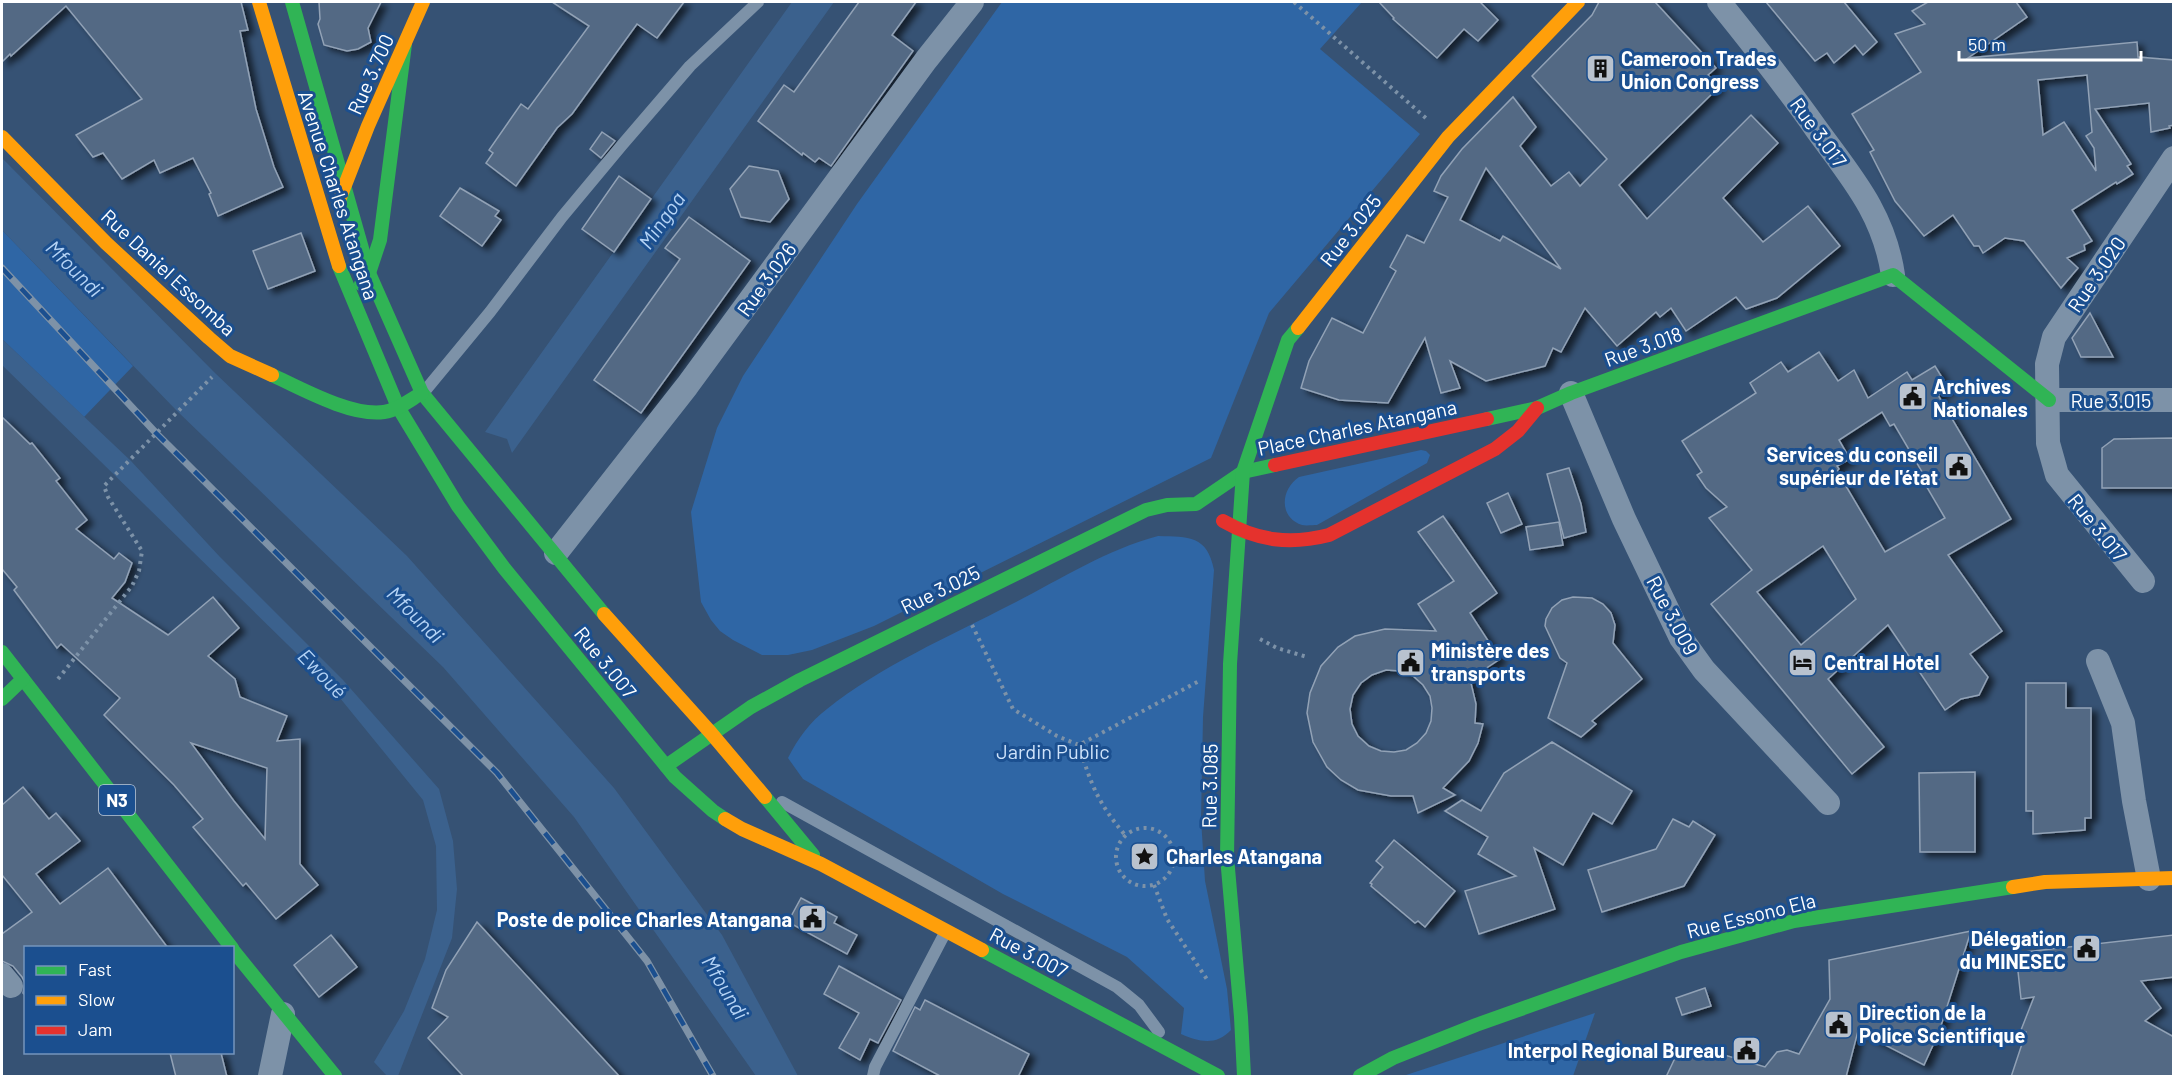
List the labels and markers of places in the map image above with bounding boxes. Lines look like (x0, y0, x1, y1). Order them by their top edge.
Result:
place label: Cameroon Trades Union Congress (1621, 46, 1777, 93)
building icon: Cameroon Trades Union Congress (1584, 53, 1616, 85)
place label: Archives Nationales (1933, 374, 2028, 421)
public building icon: Archives Nationales (1896, 381, 1928, 413)
place label: Services du conseil supérieur de l'état (1767, 442, 1938, 489)
public building icon: Services du conseil supérieur de l'état (1943, 450, 1975, 482)
place label: Ministère des transports (1431, 638, 1549, 685)
public building icon: Ministère des transports (1394, 646, 1426, 678)
hotel icon: Central Hotel (1787, 646, 1819, 678)
place label: Central Hotel (1824, 650, 1939, 674)
place icon: Charles Atangana (1129, 840, 1161, 872)
place label: Charles Atangana (1166, 844, 1322, 868)
public building icon: Poste de police Charles Atangana (797, 903, 829, 935)
place label: Poste de police Charles Atangana (497, 907, 792, 931)
place label: Délegation du MINESEC (1960, 926, 2066, 973)
public building icon: Délegation du MINESEC (2071, 933, 2103, 965)
place label: Direction de la Police Scientifique (1859, 1000, 2025, 1047)
public building icon: Direction de la Police Scientifique (1822, 1008, 1854, 1040)
public building icon: Interpol Regional Bureau (1730, 1034, 1762, 1066)
place label: Interpol Regional Bureau (1508, 1038, 1725, 1062)

